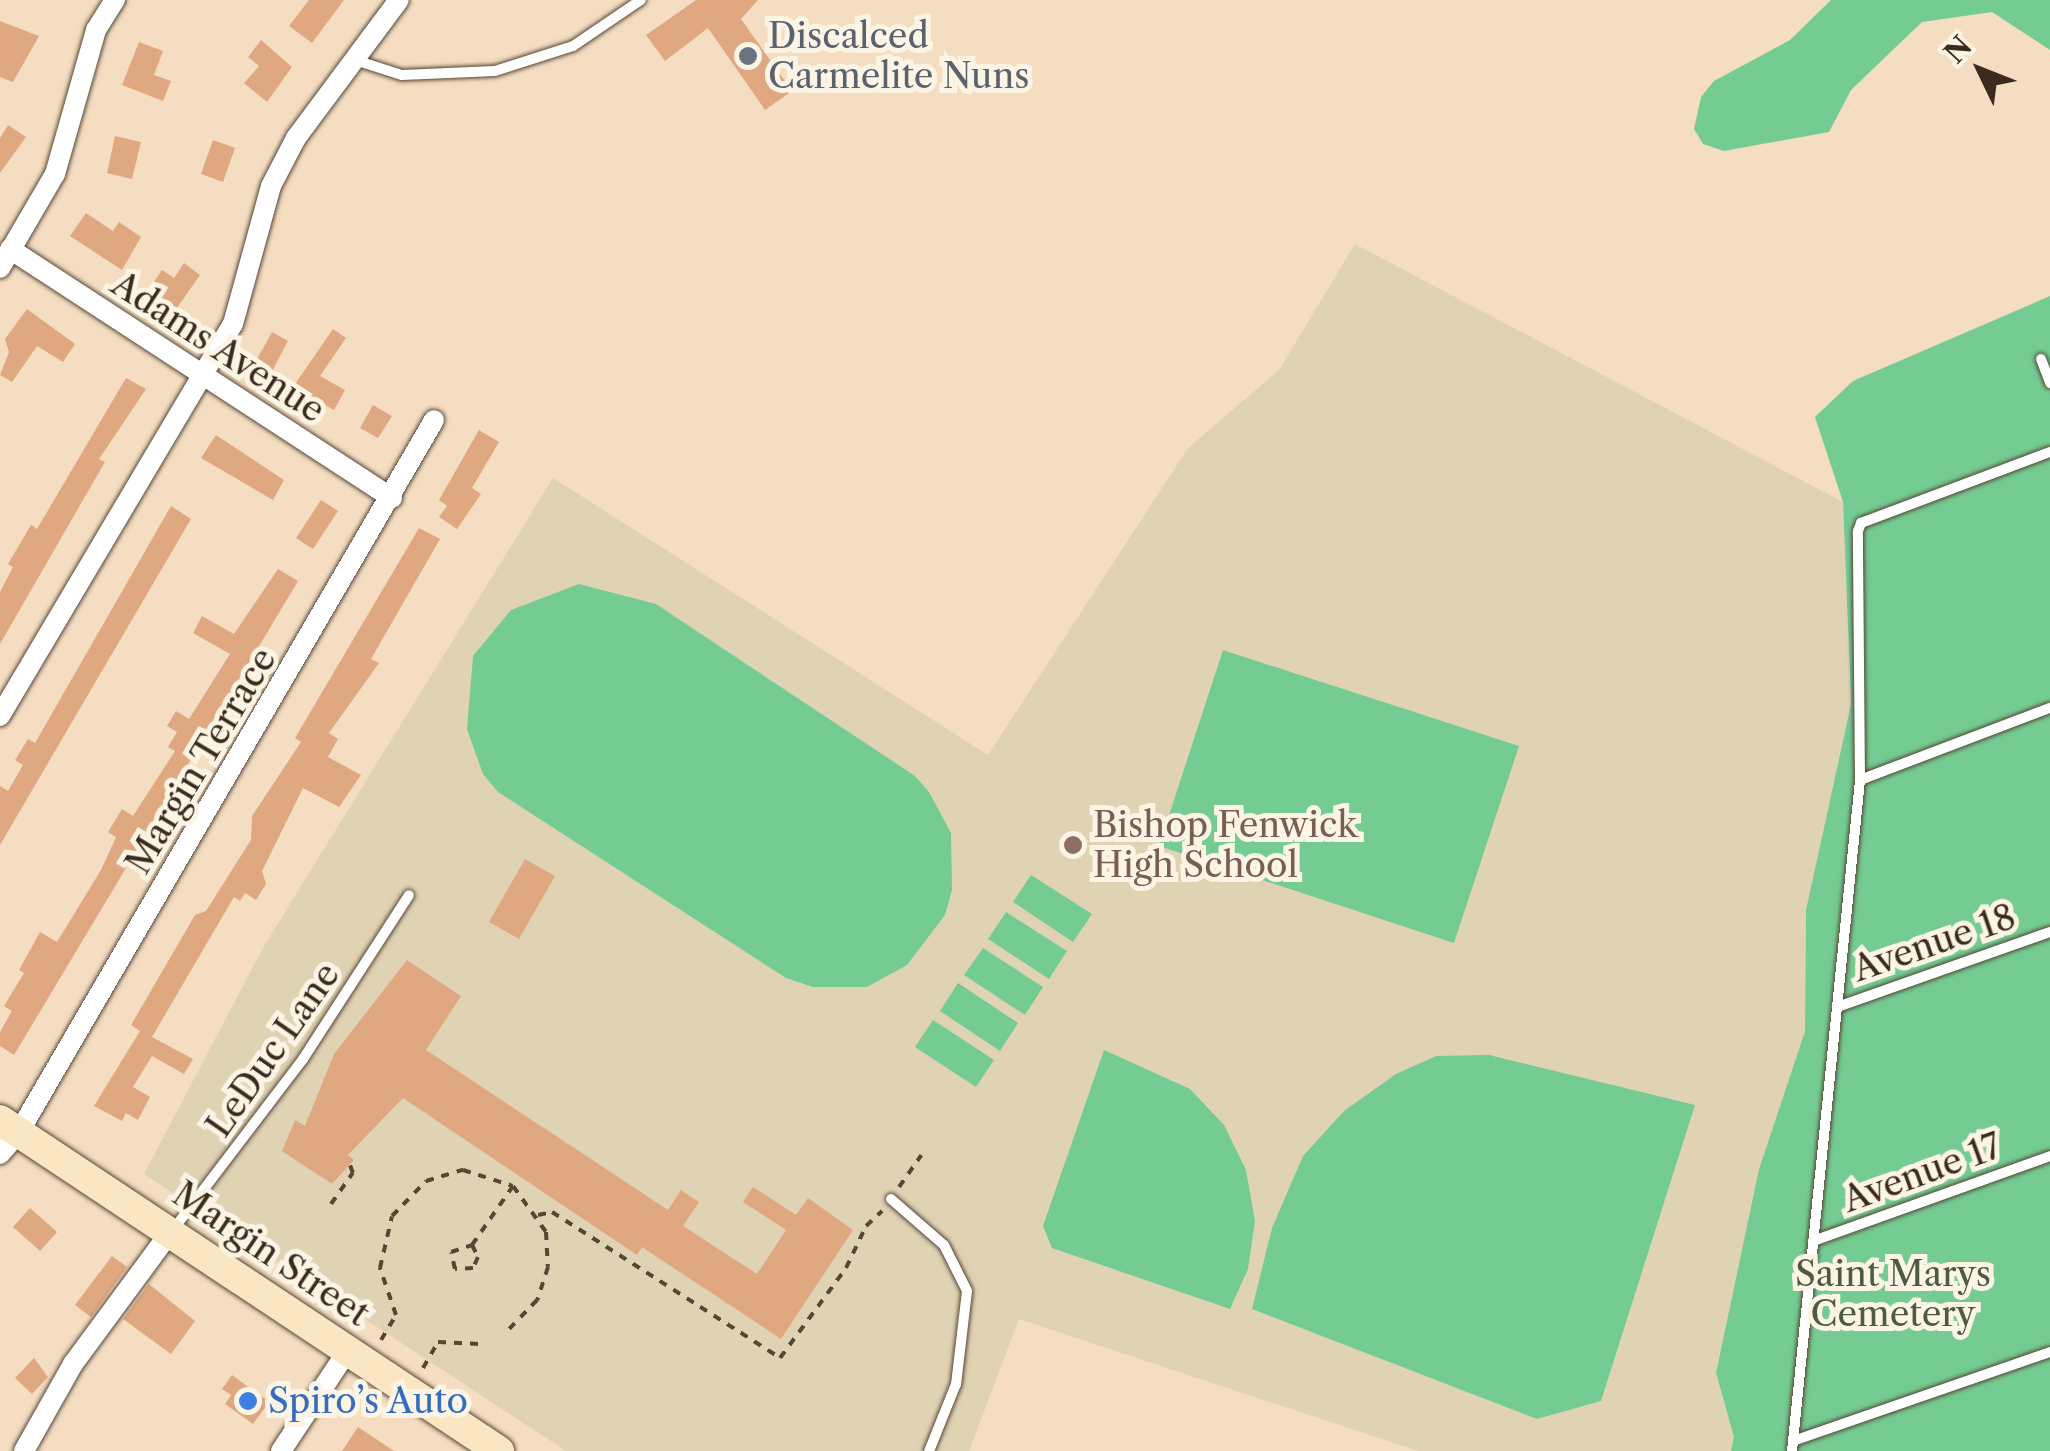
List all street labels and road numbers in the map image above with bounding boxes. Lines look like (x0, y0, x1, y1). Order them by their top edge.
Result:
street label: Adams Avenue (103, 262, 333, 432)
street label: Margin Terrace (117, 640, 285, 882)
street label: Avenue 18 (1847, 896, 2021, 990)
street label: LeDuc Lane (198, 955, 348, 1145)
street label: Avenue 17 (1837, 1125, 2007, 1221)
street label: Margin Street (165, 1173, 377, 1335)

